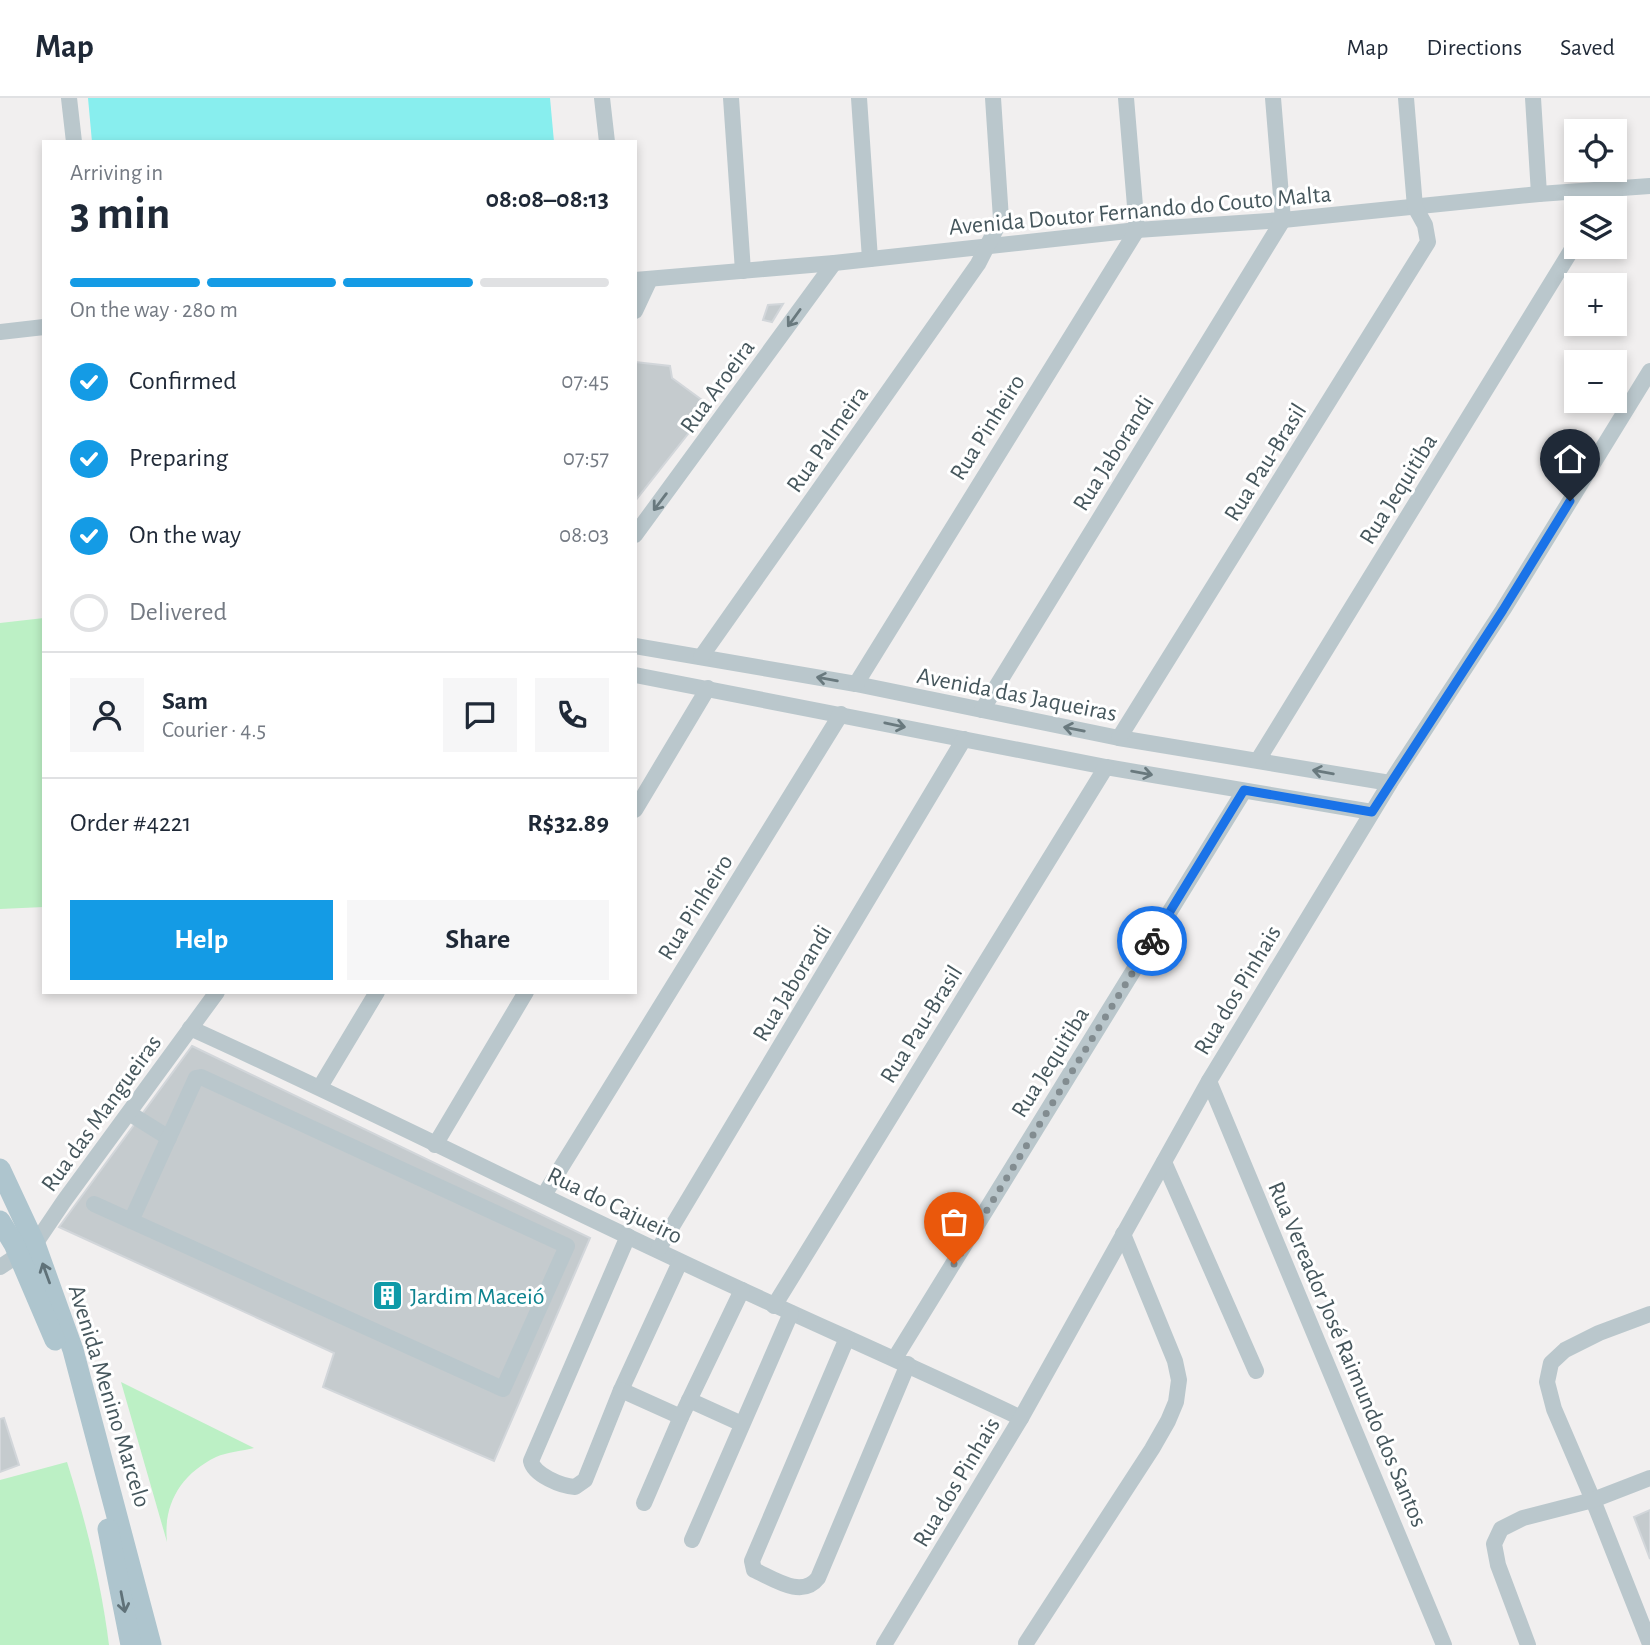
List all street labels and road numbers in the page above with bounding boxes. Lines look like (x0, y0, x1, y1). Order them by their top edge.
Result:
street label: Avenida Doutor Fernando do Couto Malta (948, 182, 1332, 240)
street label: Rua Aroeira (676, 336, 759, 438)
street label: Rua Pinheiro (946, 370, 1030, 485)
street label: Rua Palmeira (783, 382, 873, 497)
street label: Rua Jaborandi (1069, 392, 1159, 515)
street label: Rua Pau-Brasil (1220, 399, 1311, 526)
street label: Rua Jequitiba (1355, 430, 1442, 549)
street label: Avenida das Jaqueiras (915, 664, 1119, 726)
street label: Rua Pinheiro (654, 850, 738, 965)
street label: Rua Jaborandi (749, 921, 837, 1046)
street label: Rua dos Pinhais (1190, 922, 1286, 1059)
street label: Rua Pau-Brasil (876, 961, 967, 1088)
street label: Rua Jequitiba (1007, 1003, 1094, 1122)
street label: Rua das Mangueiras (37, 1031, 166, 1196)
street label: Rua do Cajueiro (543, 1163, 686, 1249)
street label: Rua Vereador José Raimundo dos Santos (1263, 1178, 1431, 1531)
street label: Avenida Menino Marcelo (64, 1282, 154, 1510)
street label: Rua dos Pinhais (909, 1414, 1005, 1551)

